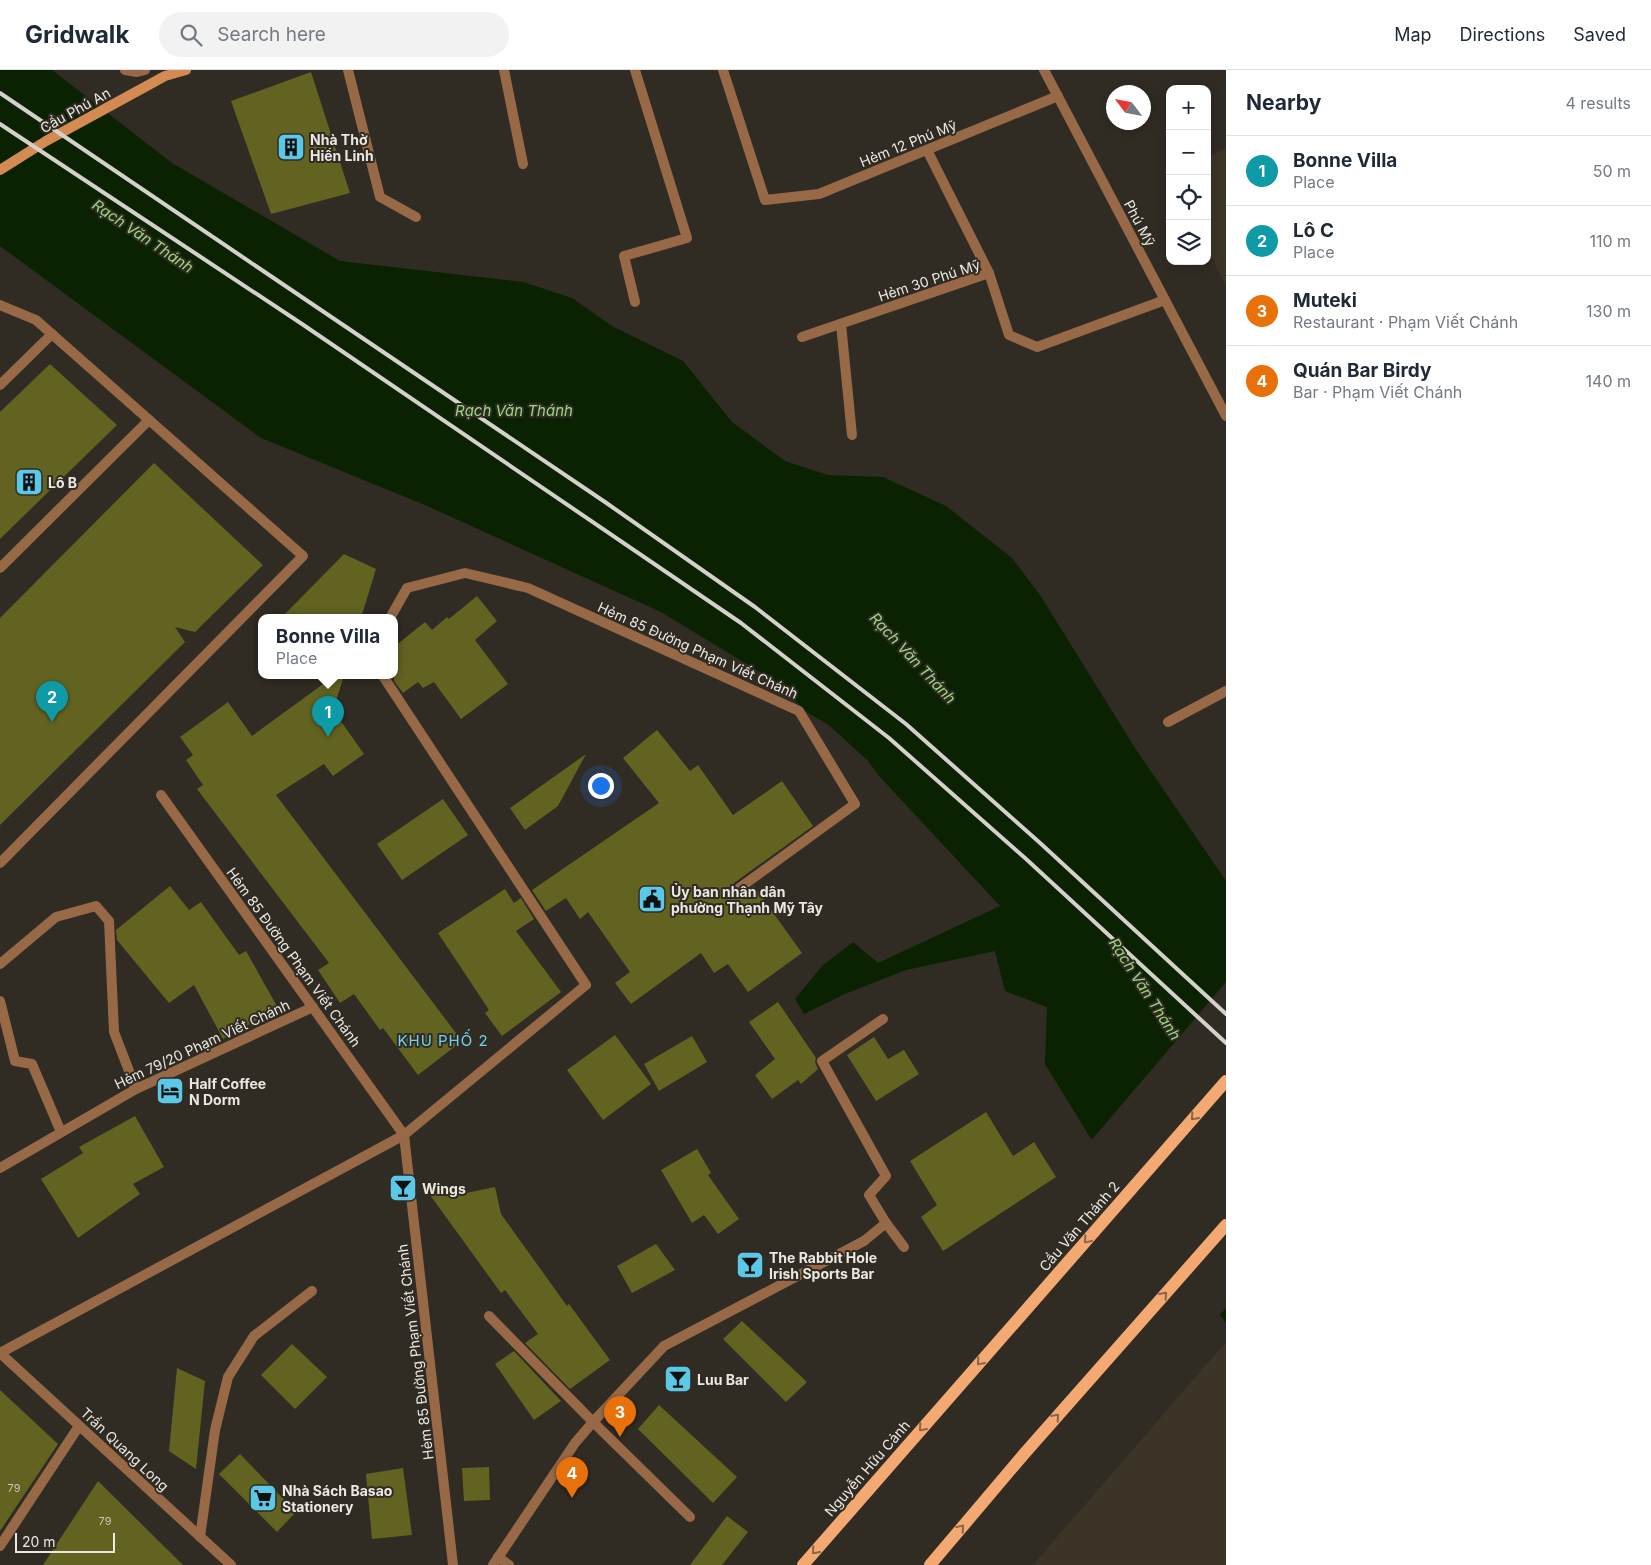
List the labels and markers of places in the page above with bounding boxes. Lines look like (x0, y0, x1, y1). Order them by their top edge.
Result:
place label: Nhà Thờ Hiển Linh (310, 131, 374, 164)
building icon: Nhà Thờ Hiển Linh (276, 132, 306, 162)
building icon: Lô B (14, 467, 44, 497)
place label: Lô B (48, 474, 77, 491)
pin: 2 (36, 681, 68, 722)
pin: 1 (312, 696, 344, 737)
place label: Ủy ban nhân dân phường Thạnh Mỹ Tây (671, 882, 824, 916)
public building icon: Ủy ban nhân dân phường Thạnh Mỹ Tây (637, 884, 667, 914)
place label: Half Coffee N Dorm (189, 1075, 266, 1108)
hotel icon: Half Coffee N Dorm (155, 1076, 185, 1106)
bar icon: Wings (388, 1173, 418, 1203)
place label: Wings (422, 1180, 466, 1197)
place label: The Rabbit Hole Irish Sports Bar (769, 1249, 877, 1282)
bar icon: The Rabbit Hole Irish Sports Bar (735, 1250, 765, 1280)
bar icon: Luu Bar (663, 1364, 693, 1394)
place label: Luu Bar (697, 1371, 749, 1388)
pin: 3 (604, 1396, 636, 1437)
pin: 4 (556, 1457, 588, 1498)
place label: Nhà Sách Basao Stationery (282, 1482, 393, 1515)
supermarket icon: Nhà Sách Basao Stationery (248, 1483, 278, 1513)

